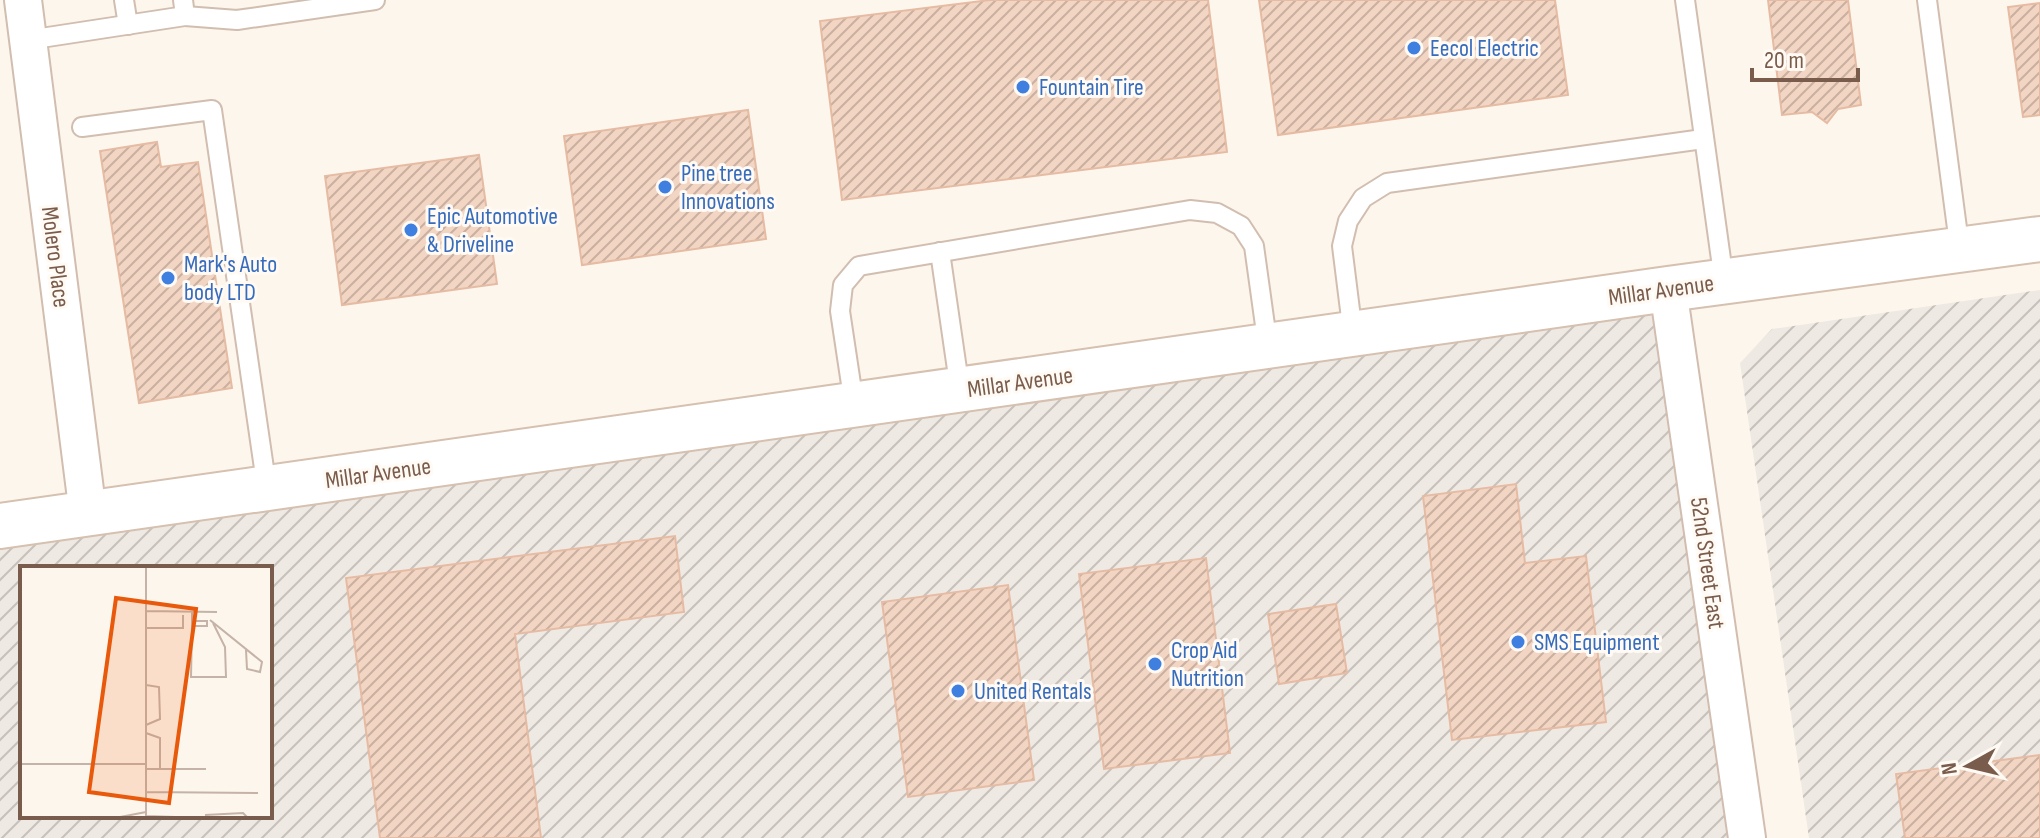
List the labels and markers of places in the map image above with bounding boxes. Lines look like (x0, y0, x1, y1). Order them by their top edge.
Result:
place label: Eecol Electric (1430, 34, 1539, 63)
marker: Eecol Electric (1405, 39, 1423, 57)
place label: Fountain Tire (1039, 73, 1144, 102)
marker: Fountain Tire (1014, 78, 1032, 96)
place label: Pine tree Innovations (681, 159, 775, 216)
marker: Pine tree Innovations (656, 178, 674, 196)
place label: Epic Automotive & Driveline (427, 202, 558, 259)
marker: Epic Automotive & Driveline (402, 221, 420, 239)
place label: Mark's Auto body LTD (184, 250, 277, 307)
marker: Mark's Auto body LTD (159, 269, 177, 287)
place label: SMS Equipment (1534, 628, 1660, 657)
marker: SMS Equipment (1509, 633, 1527, 651)
place label: Crop Aid Nutrition (1171, 636, 1244, 693)
marker: Crop Aid Nutrition (1146, 655, 1164, 673)
place label: United Rentals (974, 677, 1092, 706)
marker: United Rentals (949, 682, 967, 700)

